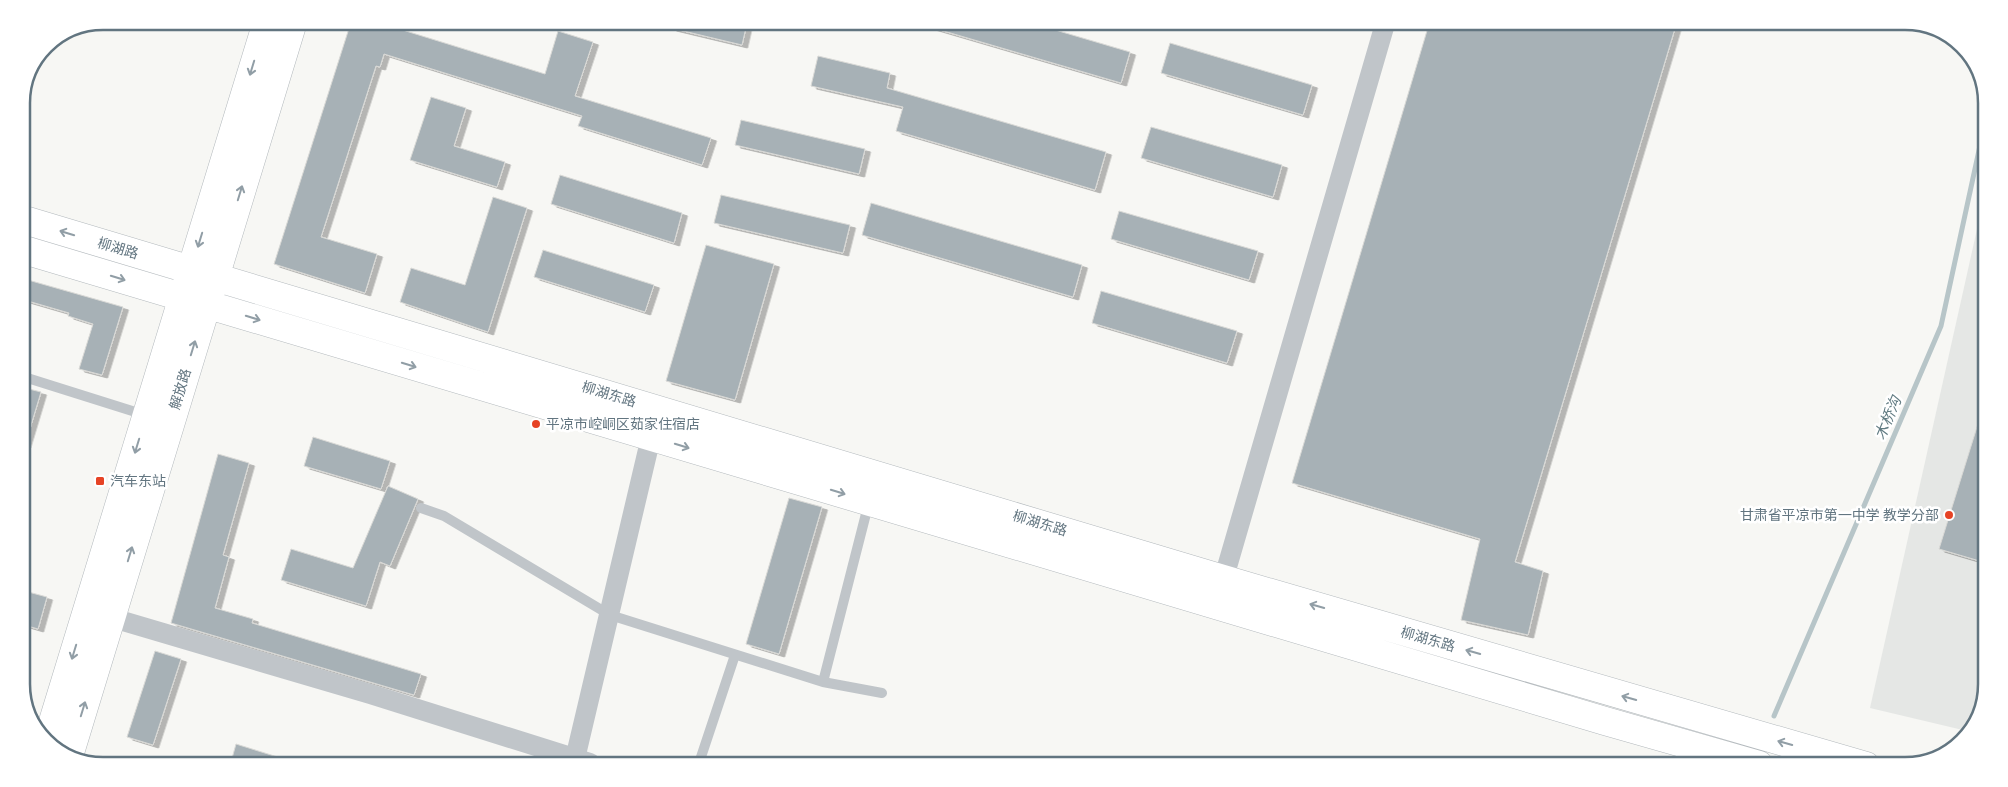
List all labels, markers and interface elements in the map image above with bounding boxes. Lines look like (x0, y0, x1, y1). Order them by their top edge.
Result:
one-way arrow (247, 60, 257, 76)
one-way arrow (236, 185, 246, 201)
one-way arrow (60, 227, 76, 237)
one-way arrow (194, 232, 204, 248)
street label: 柳湖路 (96, 234, 140, 262)
one-way arrow (110, 274, 126, 284)
one-way arrow (245, 314, 261, 324)
one-way arrow (188, 341, 198, 357)
one-way arrow (400, 360, 416, 370)
street label: 解放路 (166, 367, 194, 411)
street label: 柳湖东路 (580, 378, 638, 410)
water label: 木桥沟 (1871, 392, 1906, 442)
place label: 平凉市崆峒区茹家住宿店 (546, 416, 700, 432)
marker: 平凉市崆峒区茹家住宿店 (530, 418, 542, 430)
one-way arrow (132, 438, 142, 454)
one-way arrow (673, 441, 689, 451)
place label: 汽车东站 (110, 473, 166, 489)
marker: 汽车东站 (94, 475, 106, 487)
one-way arrow (829, 488, 845, 498)
street label: 柳湖东路 (1011, 507, 1069, 539)
place label: 甘肃省平凉市第一中学 教学分部 (1740, 507, 1939, 523)
marker: 甘肃省平凉市第一中学 教学分部 (1943, 509, 1955, 521)
one-way arrow (125, 546, 135, 562)
one-way arrow (1310, 601, 1326, 611)
street label: 柳湖东路 (1399, 624, 1457, 654)
one-way arrow (69, 643, 79, 659)
one-way arrow (1466, 647, 1482, 657)
one-way arrow (1621, 692, 1637, 702)
one-way arrow (78, 702, 88, 718)
one-way arrow (1778, 737, 1794, 747)

